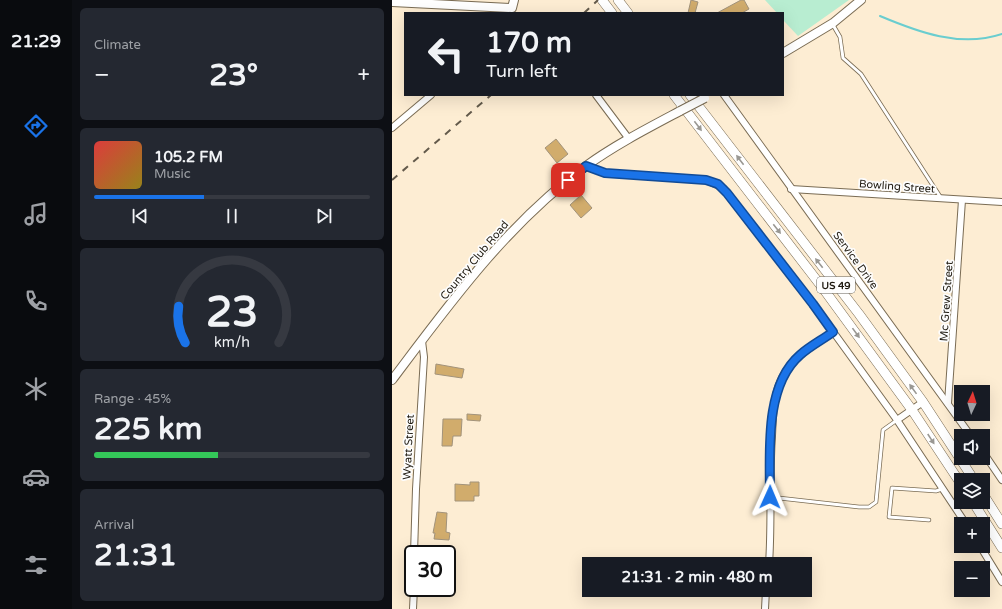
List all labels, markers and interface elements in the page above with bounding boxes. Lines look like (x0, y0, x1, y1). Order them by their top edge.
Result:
text: 170 m (486, 26, 572, 60)
icon: left (420, 28, 472, 80)
text: 21:29 (11, 30, 61, 52)
text: Climate (94, 37, 141, 53)
text: 23° (209, 57, 258, 94)
text: Turn left (486, 60, 558, 82)
text: − (94, 62, 110, 88)
text: + (358, 62, 370, 88)
icon: directions (22, 112, 50, 140)
one-way arrow (693, 121, 702, 132)
text: 105.2 FM (154, 148, 223, 166)
one-way arrow (735, 154, 744, 165)
pin (551, 163, 585, 197)
text: Music (154, 166, 191, 182)
icon: arrive (557, 169, 579, 191)
street label: Bowling Street (858, 177, 935, 196)
icon: music (22, 200, 50, 228)
icon: previous (129, 205, 151, 227)
icon: pause (221, 205, 243, 227)
icon: next (313, 205, 335, 227)
street label: Country Club Road (438, 218, 511, 302)
one-way arrow (772, 224, 781, 235)
street label: Service Drive (830, 229, 881, 292)
one-way arrow (814, 257, 823, 268)
street label: Mc Grew Street (937, 260, 956, 342)
road number: US 49 (817, 277, 855, 293)
icon: phone (22, 287, 50, 315)
text: 23 (206, 287, 258, 337)
one-way arrow (852, 327, 860, 338)
text: km/h (214, 333, 250, 350)
icon: climate (22, 375, 50, 403)
one-way arrow (909, 384, 917, 395)
north arrow (954, 385, 990, 421)
map controls (954, 385, 990, 597)
text: Range · 45% (94, 391, 171, 407)
text: 225 km (94, 411, 202, 448)
street label: Wyatt Street (400, 414, 417, 480)
button: sound (954, 429, 990, 465)
one-way arrow (927, 433, 935, 444)
icon: car (22, 463, 50, 491)
button: layers (954, 473, 990, 509)
position arrow (749, 476, 791, 518)
text: Arrival (94, 517, 134, 533)
button: + (954, 517, 990, 553)
text: 21:31 (94, 537, 177, 574)
speed limit sign: 30 (404, 545, 456, 597)
icon: filters (22, 551, 50, 579)
button: − (954, 561, 990, 597)
text: 21:31 · 2 min · 480 m (622, 568, 772, 586)

